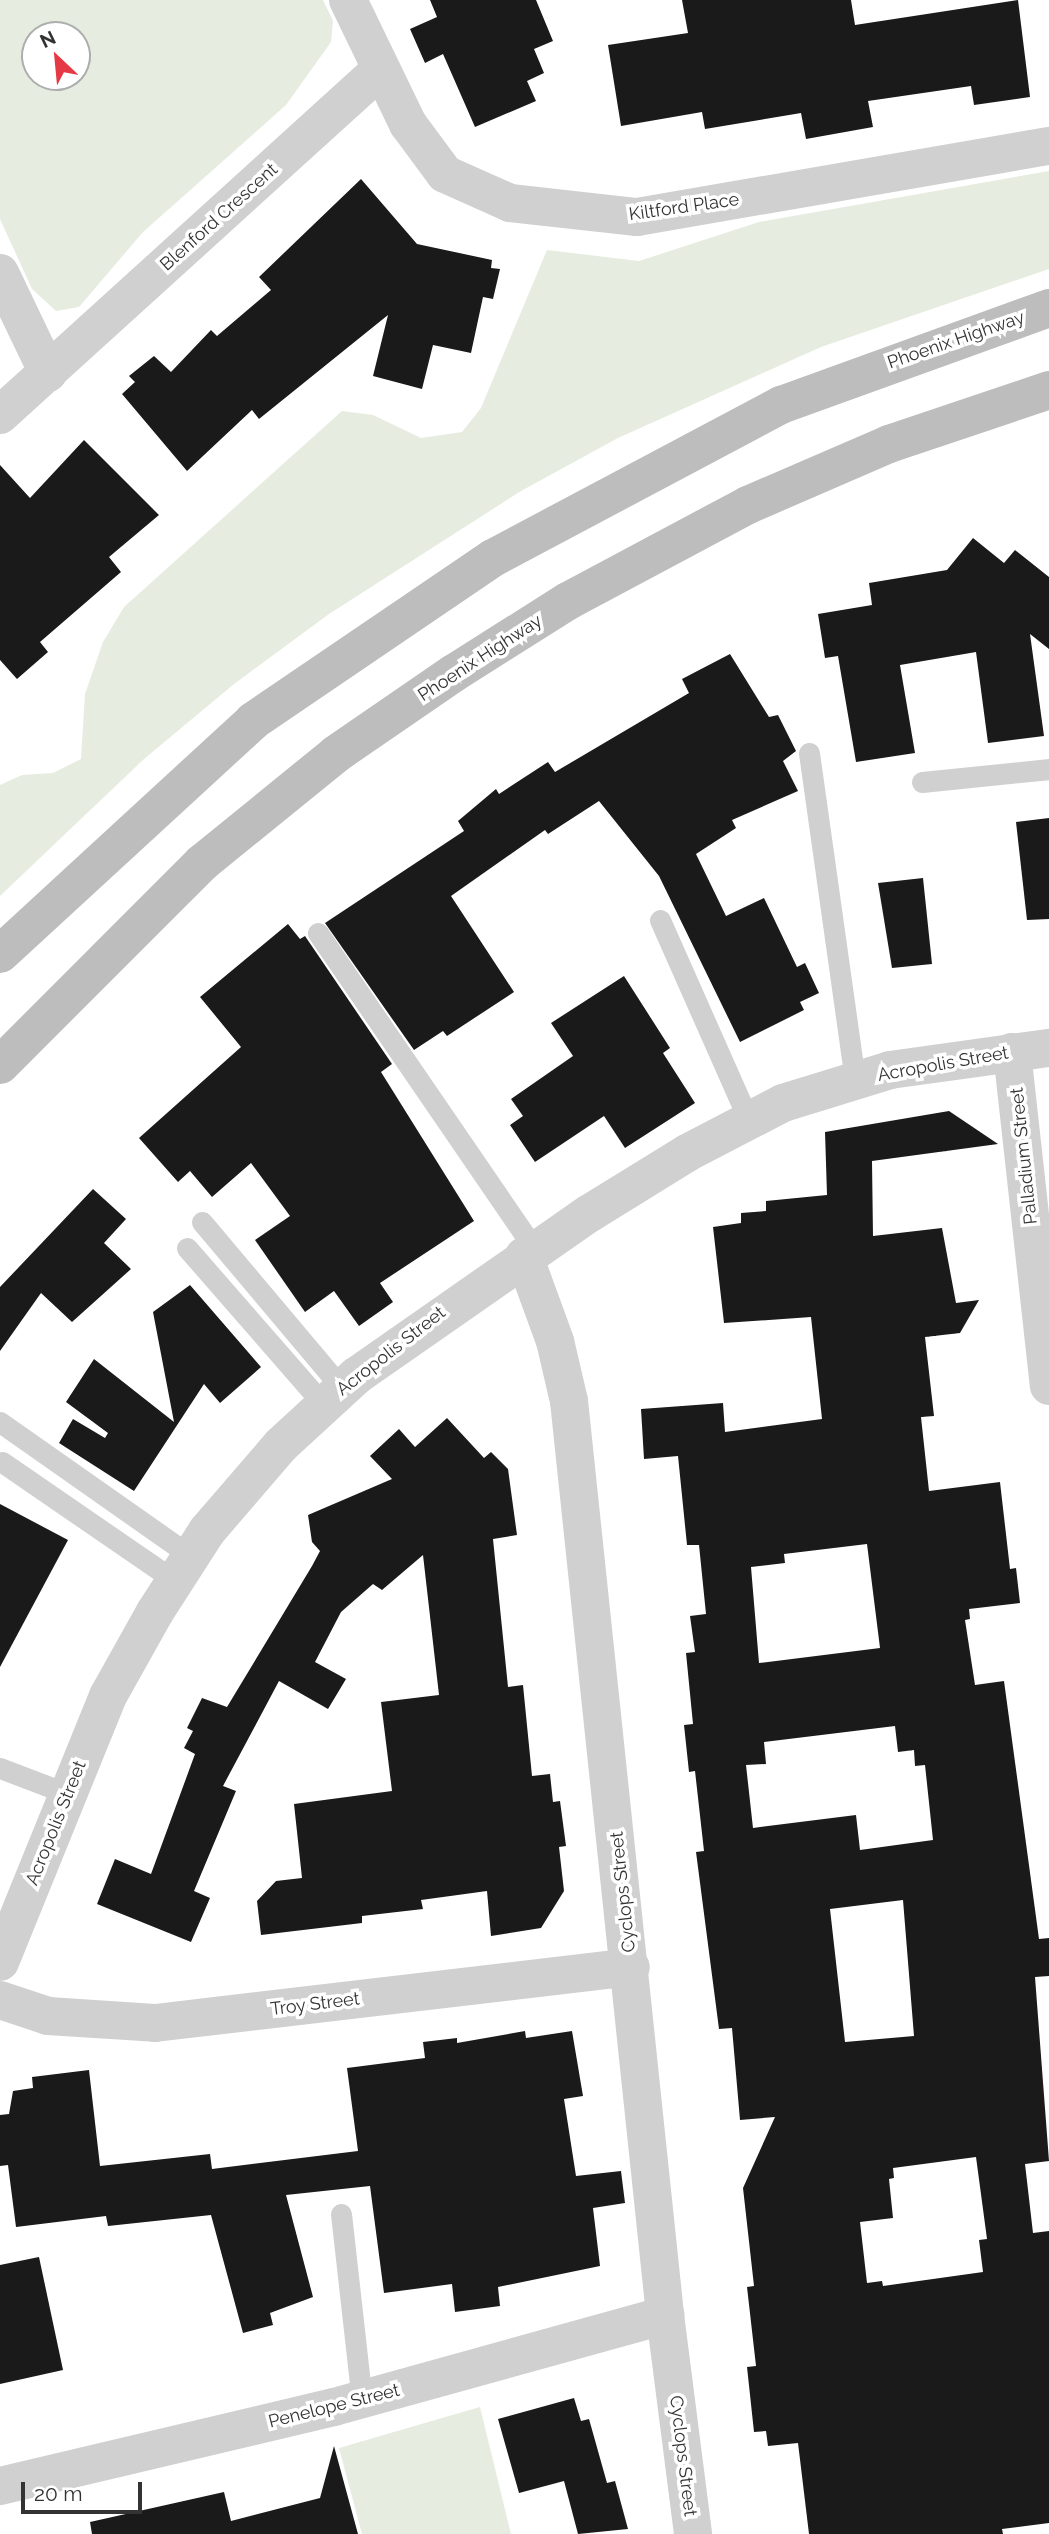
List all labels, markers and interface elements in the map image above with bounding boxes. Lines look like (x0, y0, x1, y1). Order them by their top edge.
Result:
north arrow (21, 21, 91, 91)
text: N (36, 26, 59, 52)
street label: Blenford Crescent (156, 159, 282, 275)
street label: Kiltford Place (628, 189, 740, 225)
street label: Phoenix Highway (885, 306, 1027, 374)
street label: Phoenix Highway (414, 610, 546, 706)
street label: Acropolis Street (876, 1042, 1010, 1086)
street label: Palladium Street (1006, 1087, 1042, 1225)
street label: Acropolis Street (332, 1302, 450, 1400)
street label: Acropolis Street (21, 1758, 91, 1888)
street label: Cyclops Street (606, 1830, 640, 1954)
street label: Troy Street (269, 1988, 361, 2020)
street label: Penelope Street (266, 2379, 402, 2433)
street label: Cyclops Street (665, 2394, 701, 2518)
scale bar (24, 2468, 145, 2512)
text: 20 m (34, 2481, 82, 2506)

